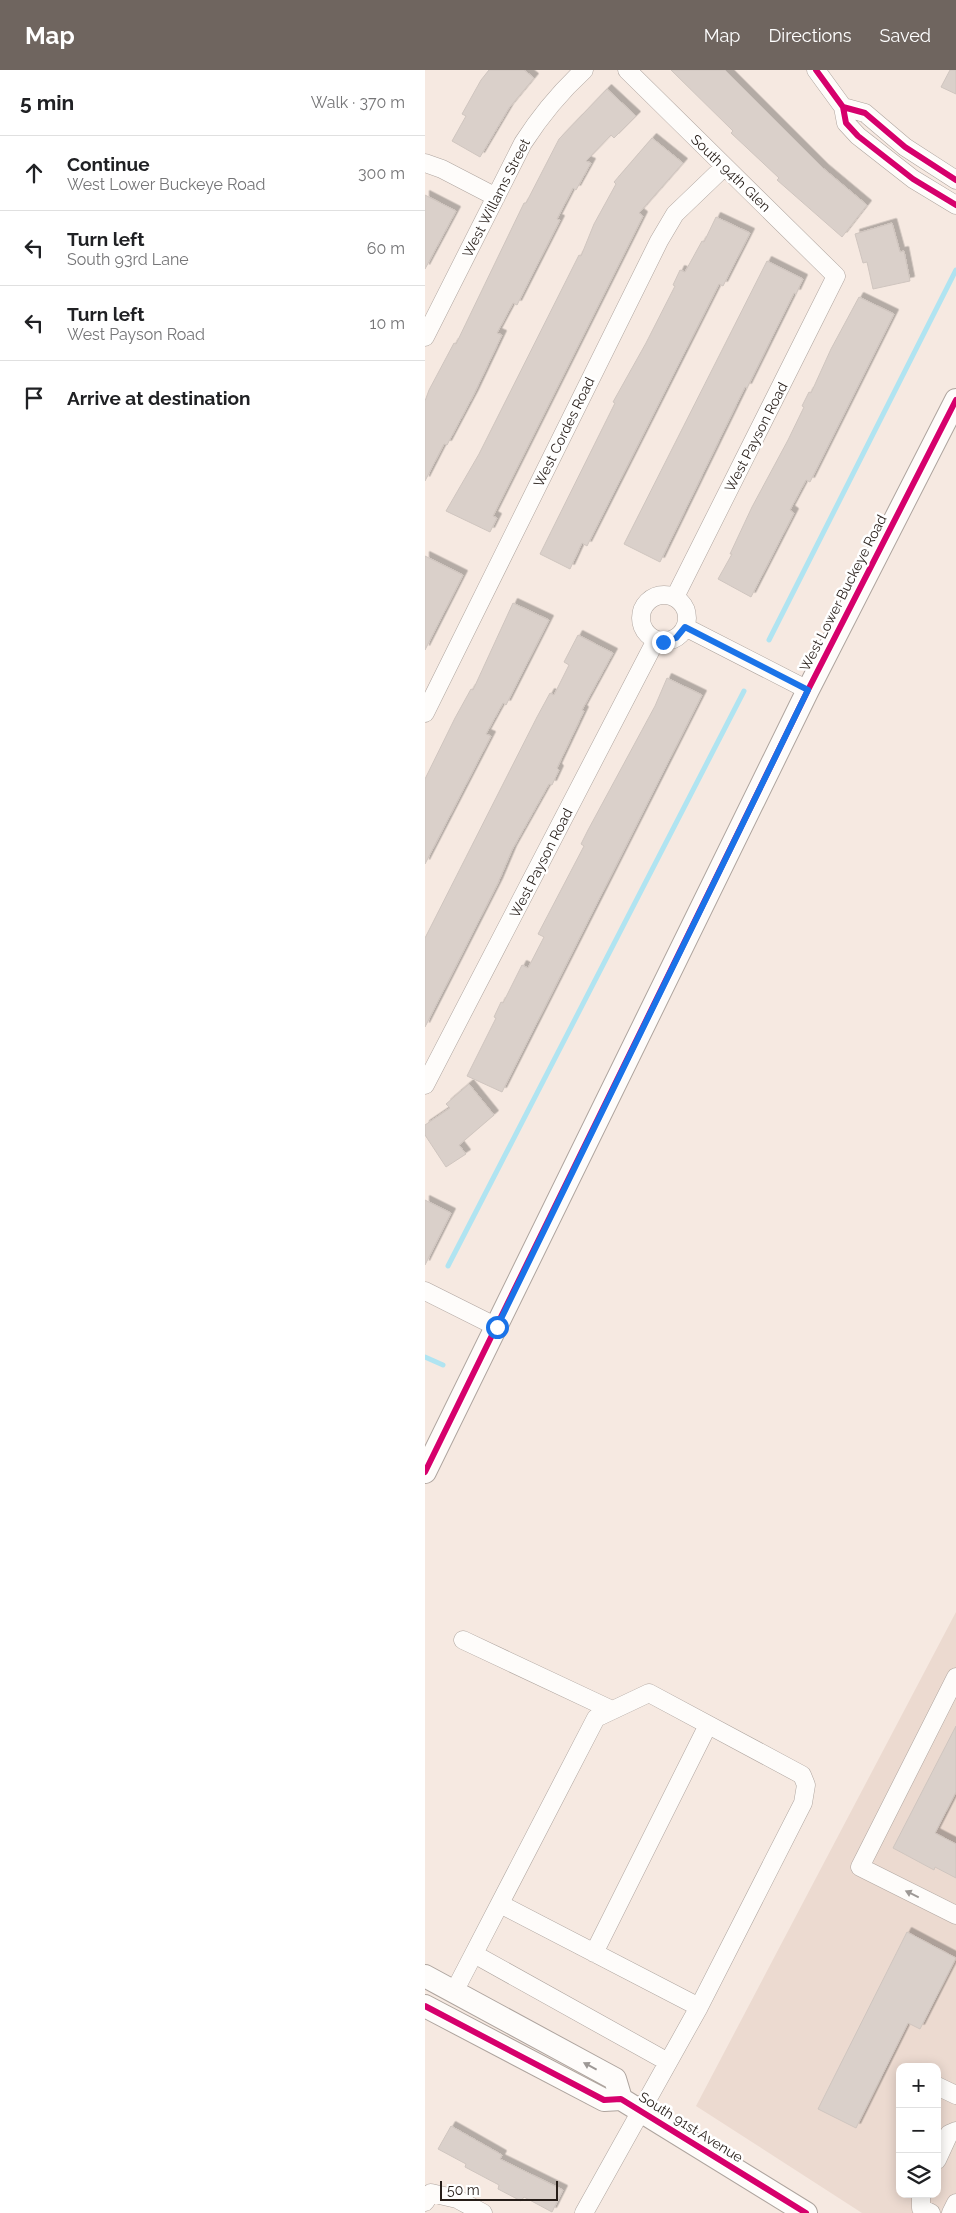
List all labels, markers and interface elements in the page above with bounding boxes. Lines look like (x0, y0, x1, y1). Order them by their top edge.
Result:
text: Map (25, 21, 75, 50)
text: Map (704, 25, 740, 46)
text: Directions (768, 25, 852, 46)
text: Saved (880, 25, 931, 46)
text: 5 min (20, 90, 74, 115)
text: Walk · 370 m (311, 93, 405, 112)
street label: South 94th Glen (688, 131, 774, 215)
street label: West Willams Street (459, 136, 533, 260)
text: Continue (67, 153, 150, 175)
icon: ahead (20, 159, 48, 187)
text: 300 m (358, 164, 405, 183)
text: West Lower Buckeye Road (67, 175, 265, 194)
text: Turn left (67, 228, 144, 250)
icon: left (20, 234, 48, 262)
text: 60 m (367, 239, 405, 258)
text: South 93rd Lane (67, 250, 189, 269)
text: Turn left (67, 303, 144, 325)
icon: left (20, 309, 48, 337)
text: 10 m (370, 314, 405, 333)
text: West Payson Road (67, 325, 205, 344)
street label: West Cordes Road (530, 374, 598, 490)
street label: West Payson Road (721, 380, 791, 494)
icon: arrive (20, 384, 48, 412)
text: Arrive at destination (67, 387, 251, 409)
street label: West Lower Buckeye Road (796, 512, 890, 674)
route end (652, 631, 675, 654)
street label: West Payson Road (506, 806, 576, 920)
route start (486, 1316, 509, 1339)
one-way arrow (905, 1889, 919, 1897)
one-way arrow (584, 2061, 597, 2070)
map controls (896, 2063, 941, 2198)
button: + (896, 2063, 941, 2108)
street label: South 91st Avenue (636, 2089, 746, 2165)
button: − (896, 2108, 941, 2153)
button: layers (896, 2153, 941, 2198)
scale bar (440, 2178, 557, 2201)
text: 50 m (447, 2182, 480, 2198)

